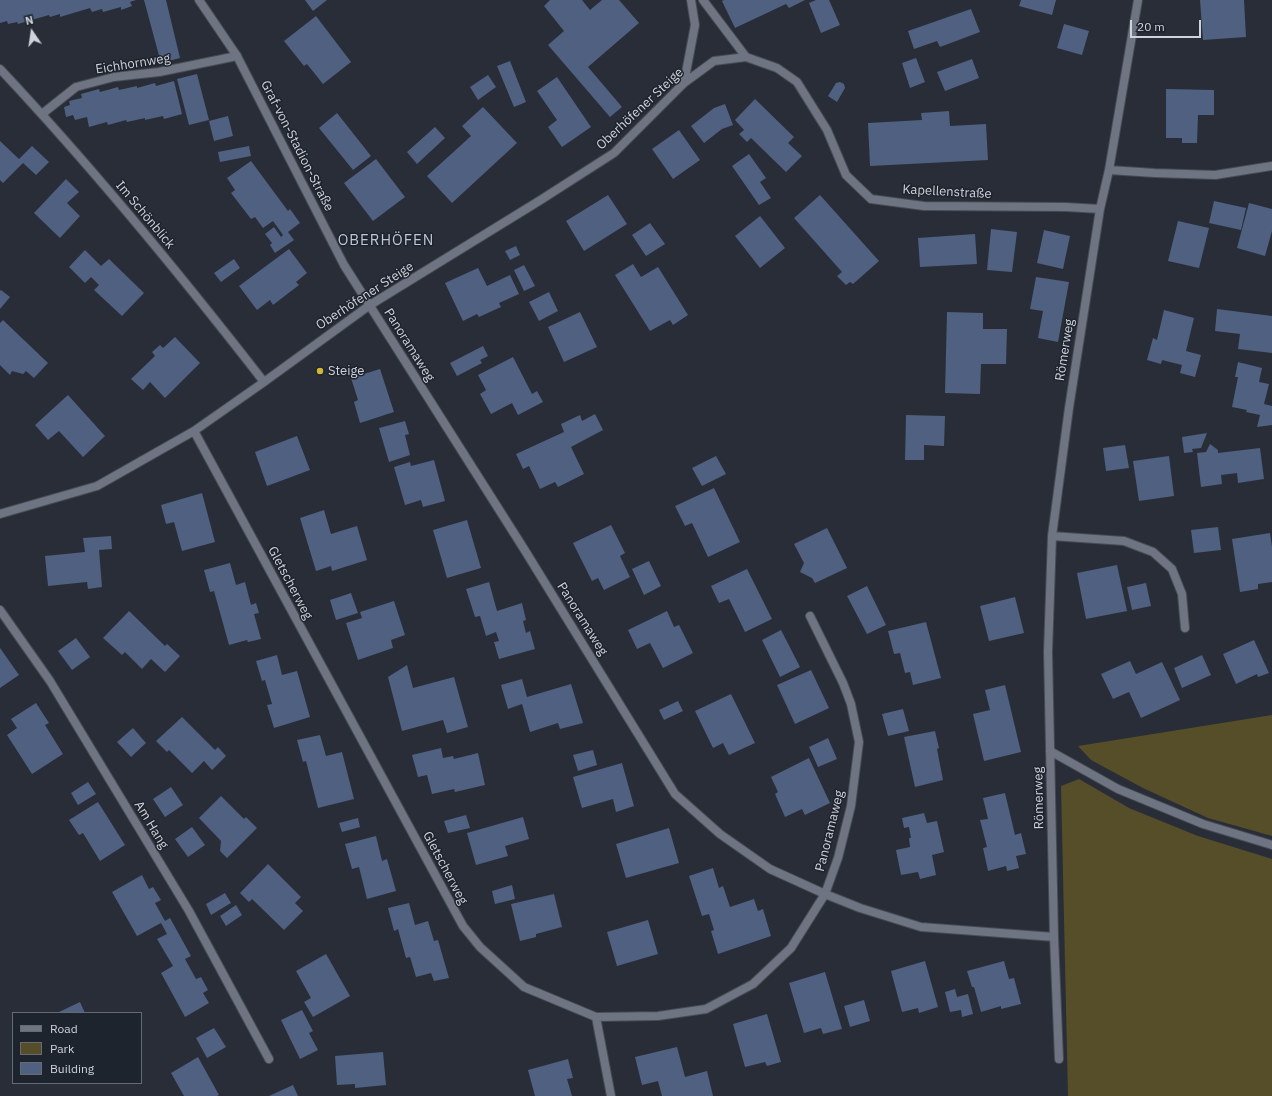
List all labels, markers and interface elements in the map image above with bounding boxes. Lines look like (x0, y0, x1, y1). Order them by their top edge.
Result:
north arrow (12, 12, 52, 52)
scale bar (1132, 12, 1203, 38)
text: N (24, 13, 35, 28)
text: 20 m (1137, 19, 1165, 34)
street label: Eichhornweg (95, 50, 171, 78)
street label: Oberhöfener Steige (593, 65, 687, 153)
street label: Graf-von-Stadion-Straße (257, 78, 337, 214)
street label: Im Schönblick (112, 178, 178, 252)
street label: Kapellenstraße (902, 182, 992, 202)
district label: OBERHÖFEN (338, 232, 434, 250)
street label: Oberhöfener Steige (313, 259, 417, 333)
street label: Panoramaweg (380, 306, 438, 384)
street label: Römerweg (1052, 318, 1078, 382)
place label: Steige (328, 363, 364, 379)
marker: Steige (315, 366, 325, 376)
street label: Gletscherweg (264, 544, 316, 622)
street label: Panoramaweg (553, 580, 611, 658)
street label: Römerweg (1031, 767, 1047, 829)
street label: Panoramaweg (812, 789, 848, 873)
street label: Am Hang (131, 798, 171, 852)
street label: Gletscherweg (419, 829, 471, 907)
legend (12, 1012, 142, 1084)
text: Road (50, 1021, 78, 1036)
text: Park (50, 1041, 74, 1056)
text: Building (50, 1061, 94, 1076)

